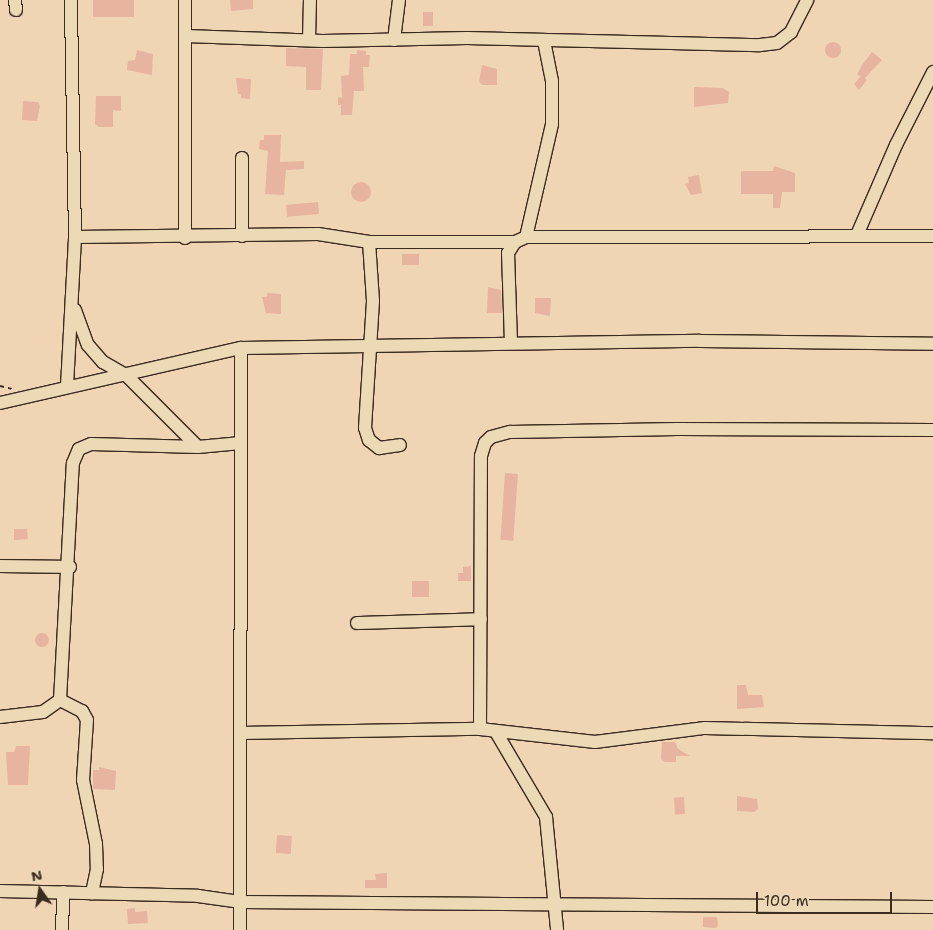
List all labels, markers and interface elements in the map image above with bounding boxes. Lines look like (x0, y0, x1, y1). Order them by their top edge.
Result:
north arrow (15, 865, 65, 915)
text: N (29, 865, 44, 885)
scale bar (758, 882, 894, 914)
text: 100 m (764, 891, 809, 911)

